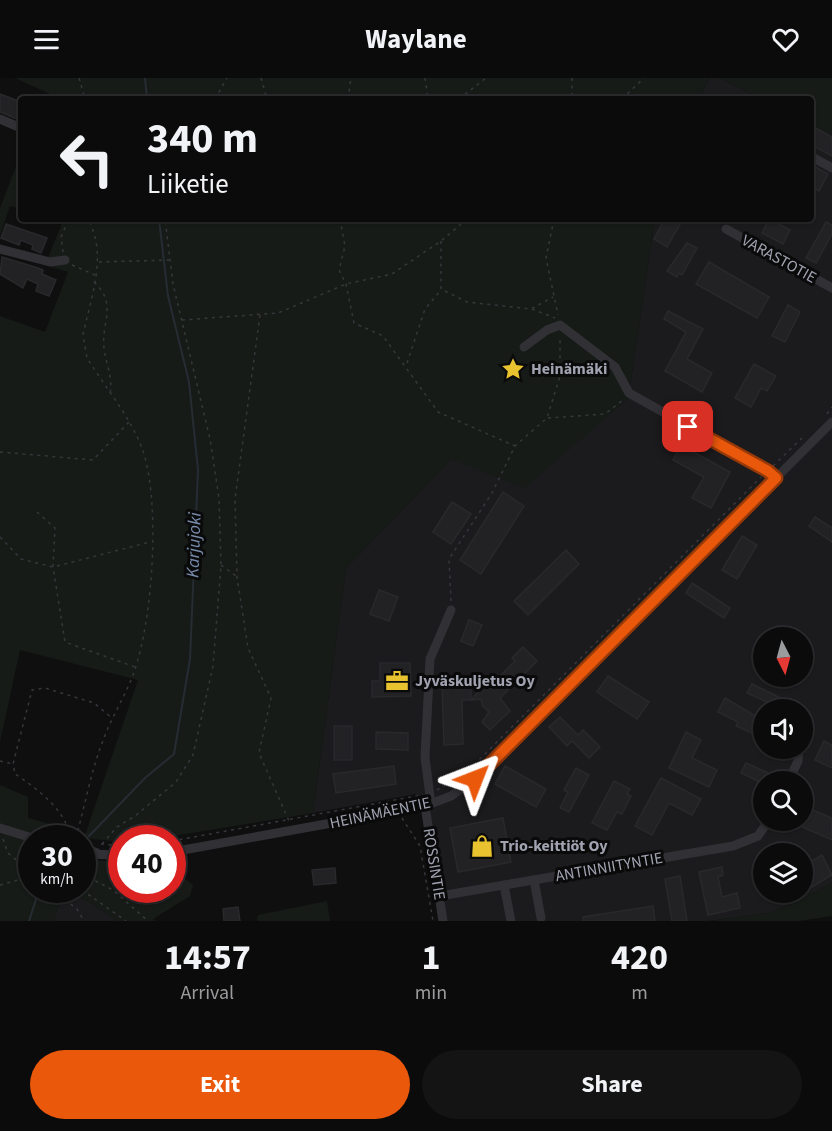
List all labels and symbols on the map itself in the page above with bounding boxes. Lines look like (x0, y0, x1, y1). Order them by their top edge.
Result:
street label: VARASTOTIE (738, 229, 820, 289)
place icon: Heinämäki (500, 356, 526, 382)
place label: Heinämäki (531, 358, 607, 380)
pin (662, 401, 713, 452)
water label: Karjujoki (180, 511, 208, 578)
north arrow (753, 627, 813, 687)
office icon: Jyväskuljetus Oy (384, 668, 410, 694)
place label: Jyväskuljetus Oy (415, 670, 535, 692)
position arrow (443, 747, 507, 811)
street label: HEINÄMÄENTIE (328, 792, 432, 834)
speed limit sign: 40 (108, 825, 186, 903)
street label: ROSSINTIE (417, 827, 451, 901)
shop icon: Trio-keittiöt Oy (469, 833, 495, 859)
place label: Trio-keittiöt Oy (500, 835, 608, 857)
street label: ANTINNIITYNTIE (554, 847, 664, 887)

